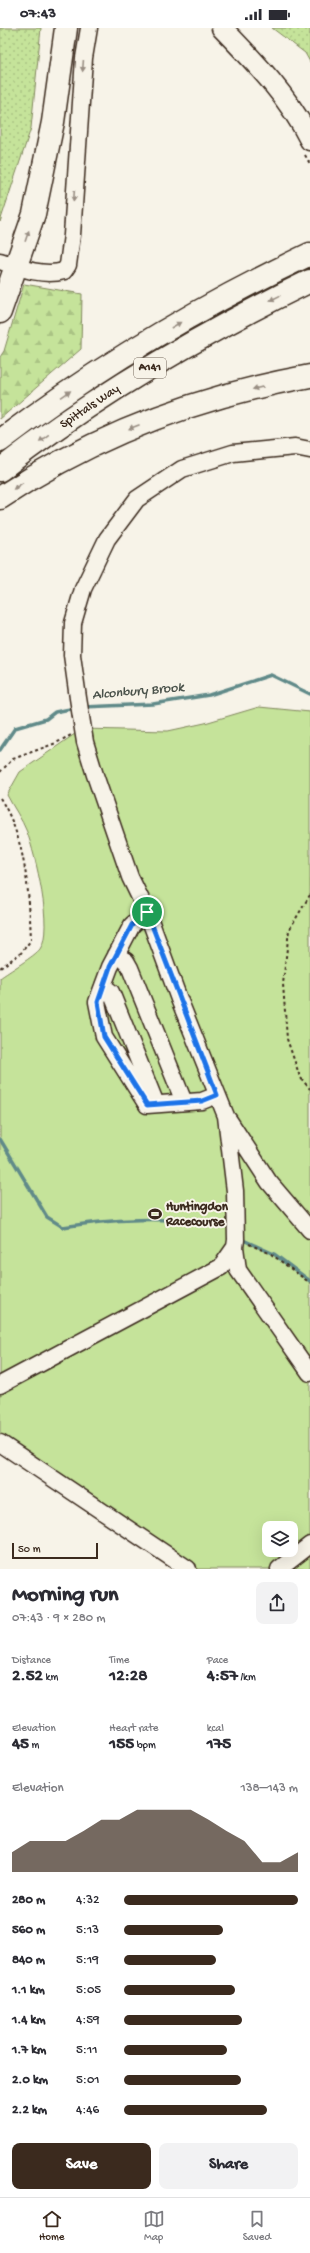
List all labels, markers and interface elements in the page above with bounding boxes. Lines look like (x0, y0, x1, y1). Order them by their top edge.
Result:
text: 07:43 (20, 5, 56, 23)
one-way arrow (79, 60, 86, 72)
one-way arrow (71, 190, 78, 202)
one-way arrow (24, 230, 30, 242)
one-way arrow (269, 295, 281, 301)
one-way arrow (170, 321, 182, 328)
road number: A141 (134, 358, 166, 378)
street label: Spittals Way (57, 381, 123, 432)
one-way arrow (251, 385, 264, 391)
one-way arrow (61, 390, 71, 398)
one-way arrow (127, 424, 139, 430)
one-way arrow (39, 433, 49, 441)
one-way arrow (13, 482, 23, 490)
water label: Alconbury Brook (91, 679, 186, 704)
pin (130, 895, 164, 929)
icon: arrive (136, 901, 158, 923)
place label: Huntingdon Racecourse (165, 1200, 229, 1230)
sports icon: Huntingdon Racecourse (147, 1206, 163, 1222)
map controls (262, 1521, 298, 1557)
button: layers (262, 1521, 298, 1557)
scale bar (12, 1541, 98, 1560)
text: 50 m (18, 1544, 40, 1556)
button: share (256, 1582, 298, 1624)
text: Morning run (12, 1583, 118, 1609)
text: 07:43 · 9 × 280 m (12, 1611, 106, 1626)
text: Distance (12, 1655, 51, 1667)
text: Time (109, 1655, 129, 1667)
text: Pace (207, 1655, 228, 1667)
text: 2.52 (12, 1667, 43, 1687)
text: 12:28 (109, 1667, 148, 1687)
text: 4:57 (207, 1667, 238, 1687)
text: km (43, 1672, 58, 1684)
text: /km (238, 1672, 256, 1684)
text: Elevation (12, 1723, 56, 1735)
text: Heart rate (109, 1723, 159, 1735)
text: kcal (207, 1723, 224, 1735)
text: 45 (12, 1735, 29, 1755)
text: 155 (109, 1735, 134, 1755)
text: 175 (207, 1735, 231, 1755)
text: m (29, 1740, 39, 1752)
text: bpm (134, 1740, 156, 1752)
text: Elevation (12, 1781, 64, 1796)
text: 138–143 m (240, 1781, 298, 1796)
text: 280 m (12, 1893, 45, 1908)
text: 4:32 (76, 1893, 99, 1908)
text: 560 m (12, 1923, 45, 1938)
text: 5:13 (76, 1923, 99, 1938)
text: 840 m (12, 1953, 45, 1968)
text: 5:19 (76, 1953, 99, 1968)
text: 1.1 km (12, 1983, 45, 1998)
text: 5:05 (76, 1983, 101, 1998)
text: 1.4 km (12, 2013, 46, 2028)
text: 4:59 (76, 2013, 100, 2028)
text: 1.7 km (12, 2043, 46, 2058)
text: 5:11 (76, 2043, 97, 2058)
text: 2.0 km (12, 2073, 48, 2088)
text: 5:01 (76, 2073, 100, 2088)
text: 2.2 km (12, 2103, 47, 2118)
text: 4:46 (76, 2103, 99, 2118)
button: Save (12, 2143, 151, 2189)
button: Share (159, 2143, 298, 2189)
tab: Home (39, 2208, 65, 2244)
tab: Map (143, 2208, 165, 2244)
tab: Saved (243, 2208, 271, 2244)

